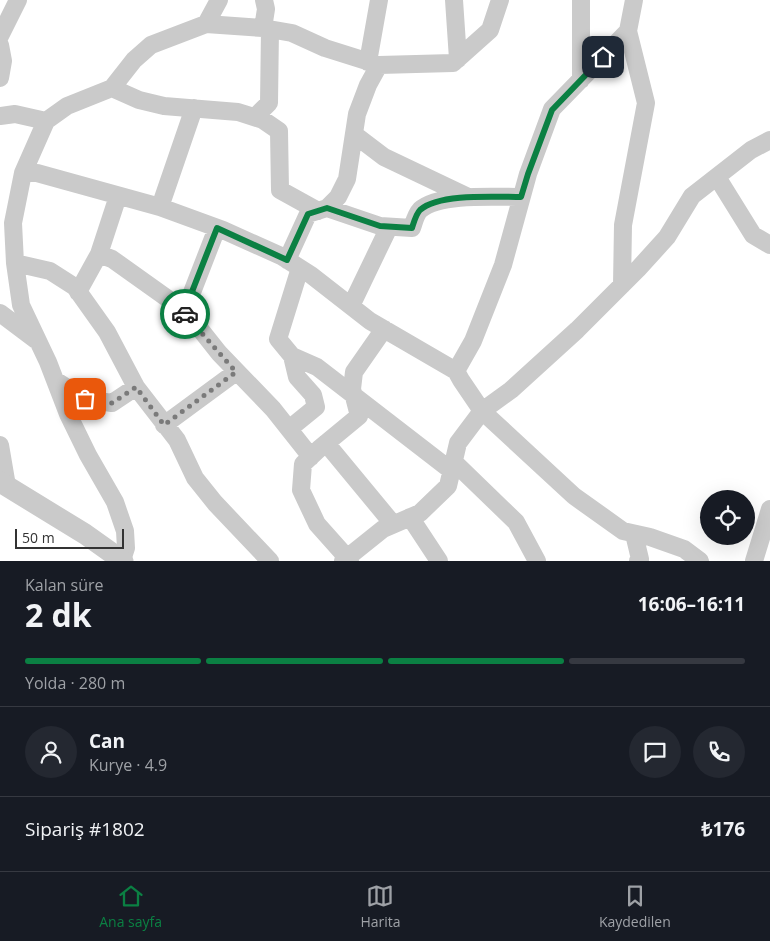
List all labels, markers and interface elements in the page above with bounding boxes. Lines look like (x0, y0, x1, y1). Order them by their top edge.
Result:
pin (582, 36, 624, 78)
icon: home (589, 43, 617, 71)
courier (160, 289, 210, 339)
icon: car (171, 300, 199, 328)
pin (64, 378, 106, 420)
icon: bag (71, 385, 99, 413)
map controls (700, 490, 755, 545)
button: locate (700, 490, 755, 545)
scale bar (15, 526, 124, 549)
text: 50 m (22, 528, 55, 547)
text: Kalan süre (25, 574, 104, 596)
text: 16:06–16:11 (638, 591, 745, 617)
text: 2 dk (25, 593, 92, 636)
text: Yolda · 280 m (25, 672, 125, 694)
button: person (25, 726, 77, 778)
button: chat (629, 726, 681, 778)
button: phone (693, 726, 745, 778)
text: Can (89, 728, 125, 754)
text: Kurye · 4.9 (89, 754, 167, 776)
text: Sipariş #1802 (25, 816, 145, 842)
text: ₺176 (702, 816, 745, 842)
tab: Ana sayfa (99, 882, 162, 931)
tab: Harita (360, 882, 401, 931)
tab: Kaydedilen (599, 882, 671, 931)

